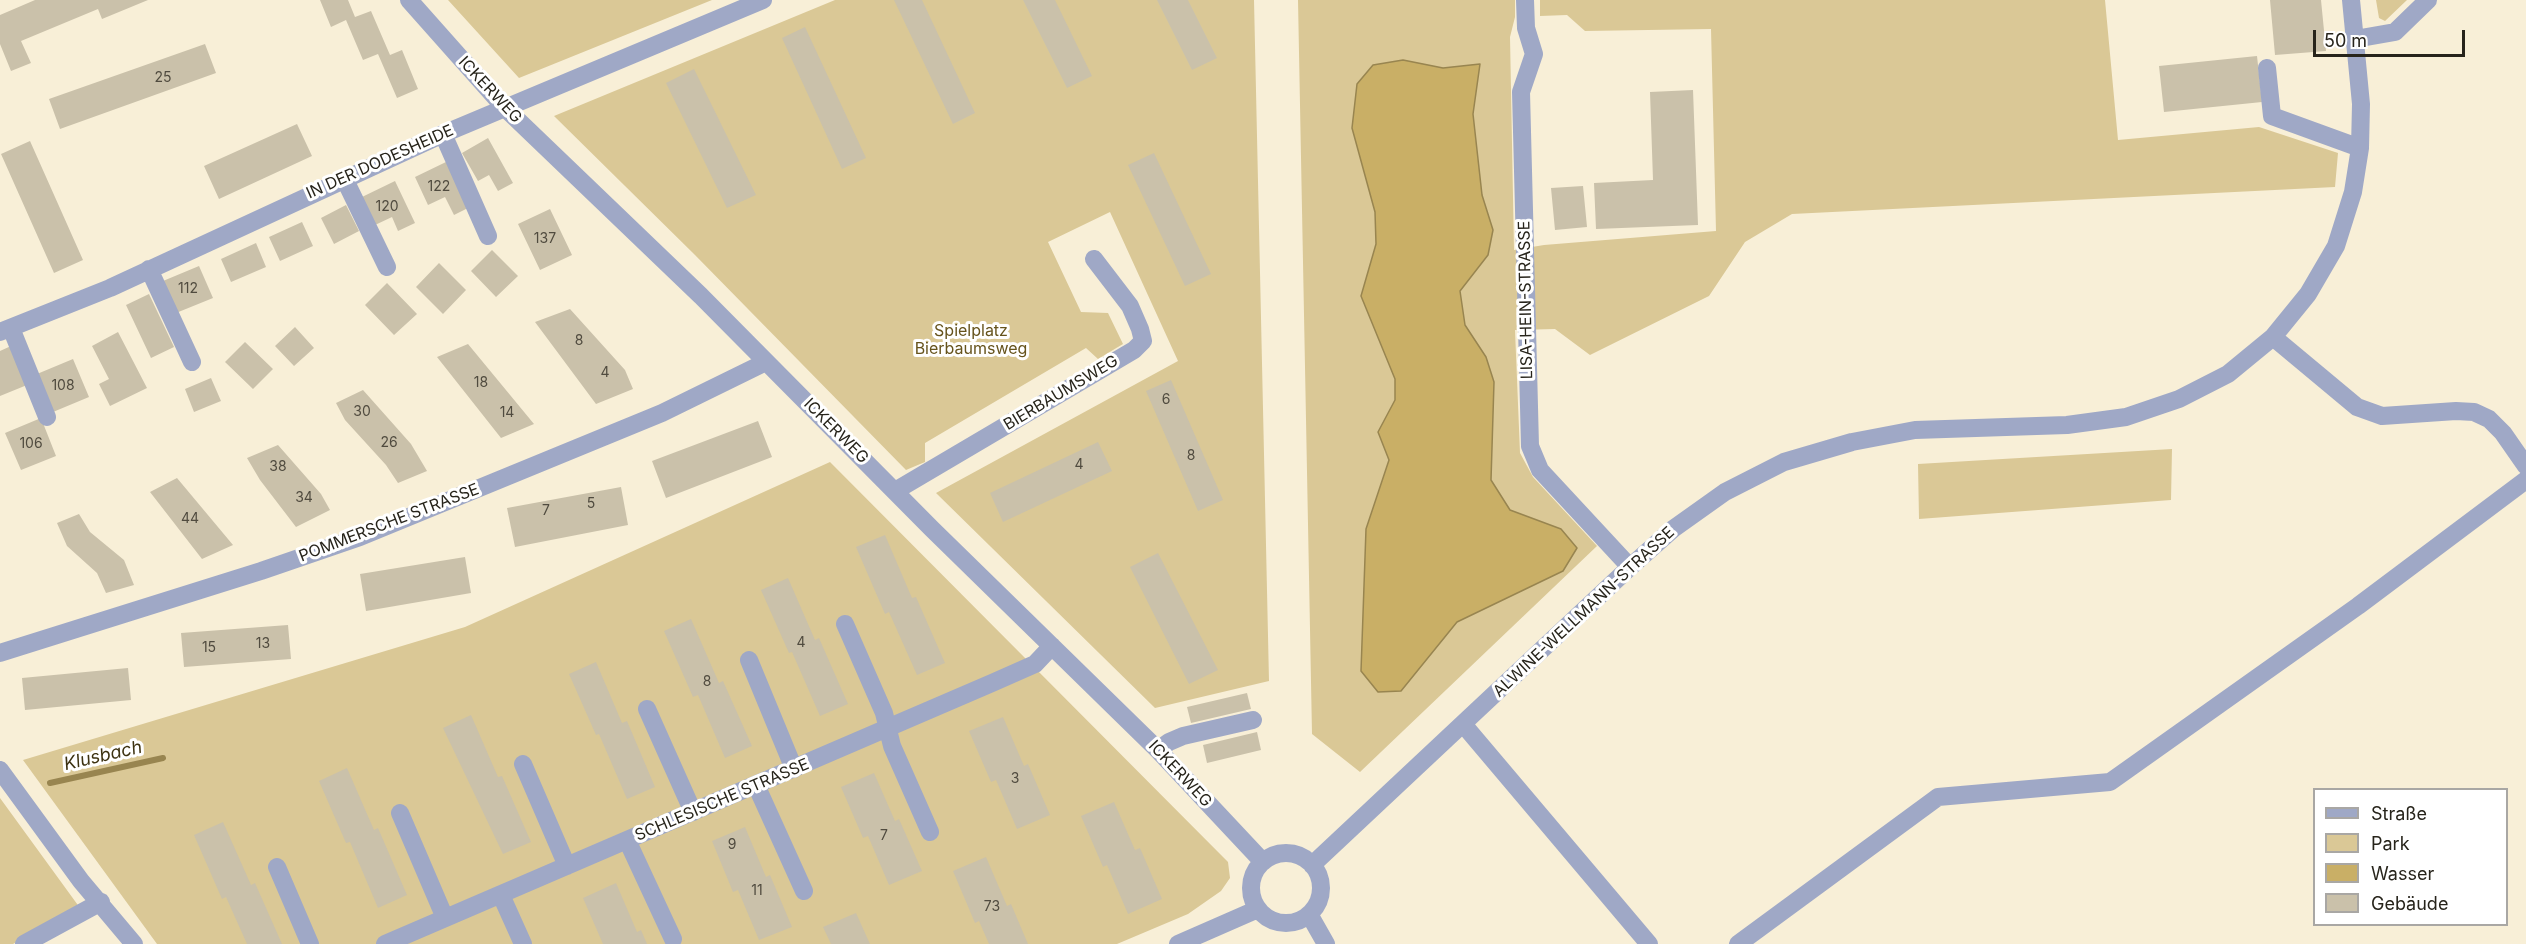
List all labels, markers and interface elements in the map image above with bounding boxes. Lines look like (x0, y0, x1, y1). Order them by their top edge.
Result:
scale bar (2316, 18, 2468, 56)
text: 50 m (2324, 30, 2367, 51)
street label: ICKERWEG (454, 53, 526, 127)
house number: 25 (154, 70, 172, 86)
street label: IN DER DODESHEIDE (303, 121, 457, 203)
house number: 122 (428, 179, 450, 195)
house number: 120 (375, 199, 399, 215)
street label: LISA-HEIN-STRASSE (1515, 220, 1537, 380)
house number: 137 (534, 231, 556, 247)
house number: 112 (178, 281, 198, 297)
park label: Spielplatz Bierbaumsweg (915, 321, 1027, 359)
house number: 8 (575, 333, 583, 349)
street label: BIERBAUMSWEG (1000, 351, 1122, 435)
house number: 4 (600, 365, 610, 381)
house number: 18 (474, 375, 488, 391)
house number: 108 (51, 378, 75, 394)
house number: 6 (1162, 392, 1170, 408)
street label: ICKERWEG (800, 395, 872, 467)
house number: 30 (353, 404, 371, 420)
house number: 14 (500, 405, 514, 421)
house number: 26 (380, 435, 398, 451)
house number: 106 (19, 436, 43, 452)
house number: 8 (1187, 448, 1195, 464)
house number: 4 (1074, 457, 1084, 473)
house number: 38 (269, 459, 287, 475)
street label: POMMERSCHE STRASSE (296, 480, 482, 566)
house number: 34 (295, 490, 313, 506)
house number: 5 (587, 496, 595, 512)
house number: 7 (542, 503, 550, 519)
house number: 44 (181, 511, 199, 527)
street label: ALWINE-WELLMANN-STRASSE (1489, 523, 1679, 701)
house number: 4 (796, 635, 806, 651)
house number: 13 (256, 636, 270, 652)
house number: 15 (202, 640, 216, 656)
house number: 8 (703, 674, 711, 690)
water label: Klusbach (62, 737, 144, 775)
street label: ICKERWEG (1144, 737, 1216, 811)
street label: SCHLESISCHE STRASSE (632, 755, 812, 845)
house number: 3 (1011, 771, 1019, 787)
legend (2313, 788, 2508, 926)
text: Straße (2371, 803, 2427, 824)
house number: 7 (880, 828, 888, 844)
text: Park (2371, 833, 2410, 854)
house number: 9 (728, 837, 736, 853)
text: Wasser (2371, 863, 2434, 884)
house number: 11 (751, 883, 763, 899)
text: Gebäude (2371, 893, 2448, 914)
house number: 73 (984, 899, 1000, 915)

